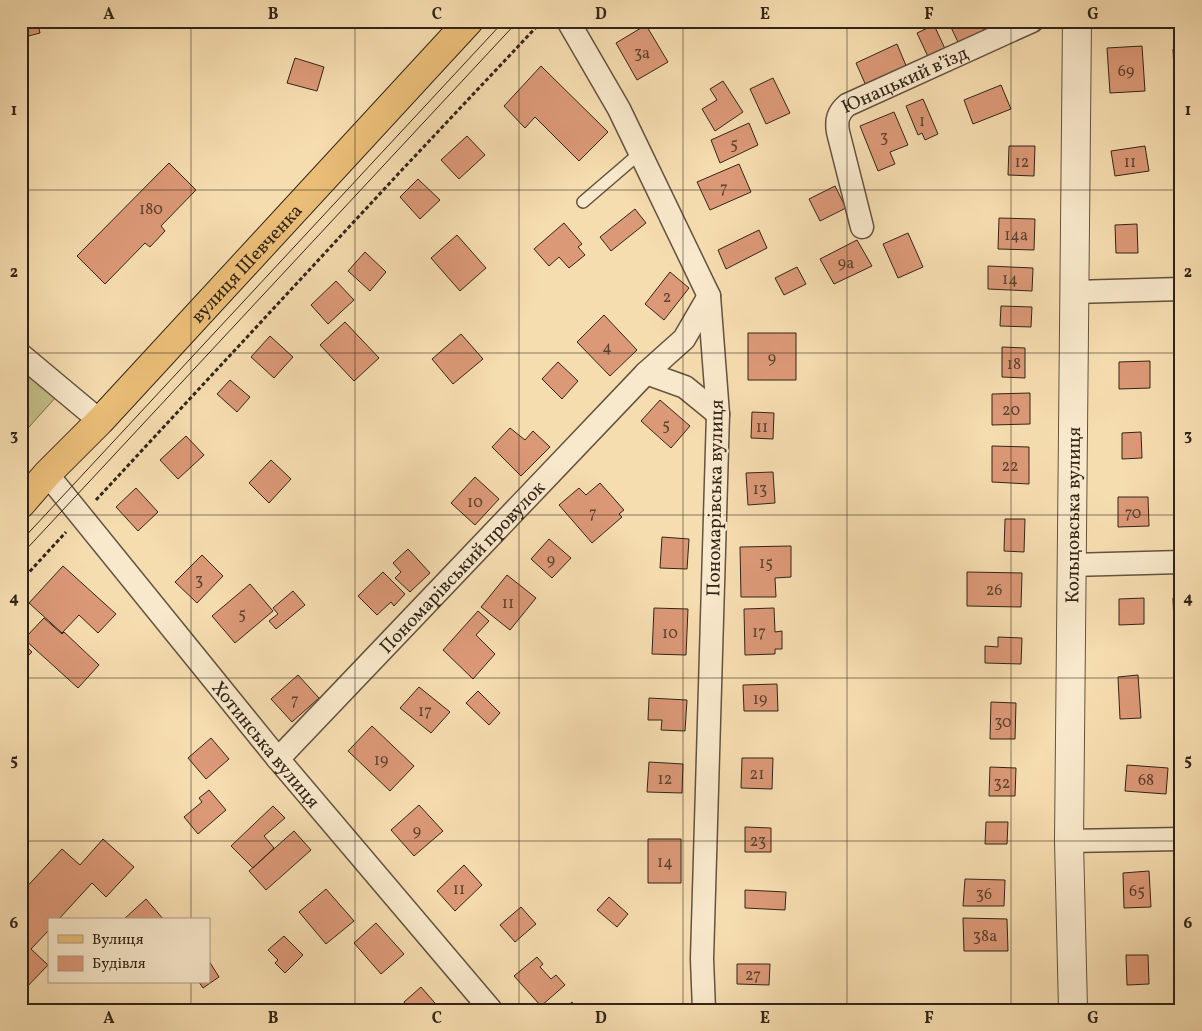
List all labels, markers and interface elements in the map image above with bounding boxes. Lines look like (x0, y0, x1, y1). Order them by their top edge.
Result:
text: A (103, 4, 115, 26)
text: B (268, 4, 279, 26)
text: C (432, 4, 442, 26)
text: D (595, 4, 607, 26)
text: E (760, 4, 770, 26)
text: F (924, 4, 934, 26)
text: G (1087, 4, 1099, 26)
street label: Юнацький в’їзд (838, 41, 973, 121)
house number: 3а (634, 43, 650, 65)
house number: 69 (1118, 61, 1134, 83)
text: 1 (11, 100, 17, 122)
text: 1 (1185, 100, 1191, 122)
house number: 1 (919, 111, 925, 133)
house number: 3 (880, 127, 888, 149)
house number: 5 (730, 134, 738, 156)
house number: 12 (1015, 152, 1029, 174)
house number: 11 (1124, 152, 1136, 174)
house number: 7 (720, 178, 728, 200)
house number: 180 (139, 199, 163, 221)
street label: вулиця Шевченка (186, 199, 309, 329)
house number: 14а (1004, 225, 1028, 247)
house number: 9а (838, 253, 854, 275)
text: 2 (10, 262, 18, 284)
text: 2 (1184, 262, 1192, 284)
house number: 14 (1002, 269, 1018, 291)
house number: 2 (663, 287, 671, 309)
house number: 4 (602, 337, 612, 359)
house number: 9 (768, 348, 776, 370)
house number: 18 (1007, 354, 1021, 376)
street label: Пономарівська вулиця (701, 399, 731, 597)
house number: 20 (1002, 400, 1020, 422)
house number: 5 (662, 415, 670, 437)
house number: 11 (756, 417, 768, 439)
text: 3 (10, 425, 18, 447)
text: 3 (1184, 425, 1192, 447)
street label: Кольцовська вулиця (1060, 426, 1088, 604)
house number: 22 (1001, 456, 1019, 478)
street label: Пономарівський провулок (374, 476, 552, 660)
house number: 13 (753, 479, 767, 501)
house number: 10 (467, 492, 483, 514)
house number: 7 (589, 503, 597, 525)
house number: 70 (1125, 503, 1141, 525)
house number: 9 (547, 550, 555, 572)
house number: 15 (759, 553, 773, 575)
house number: 3 (195, 570, 203, 592)
house number: 26 (986, 580, 1002, 602)
text: 4 (9, 588, 19, 610)
text: 4 (1183, 588, 1193, 610)
house number: 11 (502, 593, 514, 615)
house number: 5 (238, 604, 246, 626)
house number: 17 (752, 622, 766, 644)
house number: 10 (662, 623, 678, 645)
street label: Хотинська вулиця (205, 676, 325, 815)
house number: 19 (753, 689, 767, 711)
house number: 7 (291, 690, 299, 712)
house number: 17 (418, 701, 432, 723)
house number: 30 (994, 712, 1012, 734)
text: 5 (10, 750, 18, 772)
house number: 19 (374, 750, 388, 772)
text: 5 (1184, 750, 1192, 772)
house number: 21 (750, 764, 764, 786)
house number: 12 (658, 769, 672, 791)
house number: 68 (1138, 770, 1154, 792)
house number: 32 (994, 773, 1010, 795)
house number: 9 (413, 821, 421, 843)
house number: 23 (750, 831, 766, 853)
house number: 14 (657, 852, 673, 874)
house number: 11 (453, 879, 465, 901)
house number: 65 (1129, 881, 1145, 903)
house number: 36 (976, 884, 992, 906)
text: 6 (10, 913, 19, 935)
text: 6 (1184, 913, 1193, 935)
legend (48, 918, 210, 984)
house number: 38а (973, 926, 997, 948)
text: Вулиця (92, 930, 144, 951)
text: Будівля (92, 954, 146, 975)
house number: 27 (745, 965, 761, 987)
text: A (103, 1008, 115, 1030)
text: B (268, 1008, 279, 1030)
text: C (432, 1008, 442, 1030)
text: D (595, 1008, 607, 1030)
text: E (760, 1008, 770, 1030)
text: F (924, 1008, 934, 1030)
text: G (1087, 1008, 1099, 1030)

